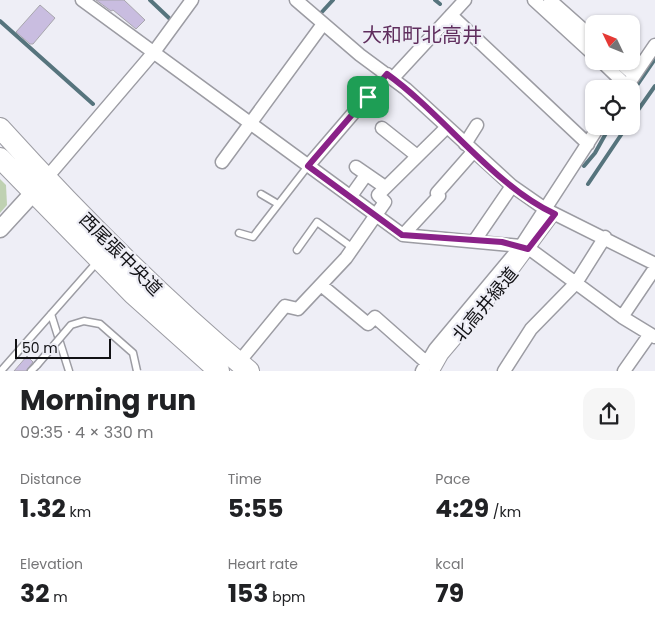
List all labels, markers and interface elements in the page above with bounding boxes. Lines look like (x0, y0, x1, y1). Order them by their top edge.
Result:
north arrow (585, 15, 640, 70)
map controls (585, 15, 640, 135)
district label: 大和町北高井 (362, 21, 482, 49)
pin (347, 76, 389, 118)
button: locate (585, 80, 640, 135)
icon: arrive (354, 83, 382, 111)
street label: 西尾張中央道 (74, 207, 168, 301)
street label: 北高井緑道 (446, 261, 524, 347)
scale bar (15, 336, 111, 359)
text: 50 m (22, 338, 58, 358)
text: Morning run (20, 381, 196, 420)
button: share (583, 388, 635, 440)
text: 09:35 · 4 × 330 m (20, 421, 154, 444)
text: Distance (20, 469, 81, 489)
text: Time (228, 469, 262, 489)
text: Pace (435, 469, 470, 489)
text: 1.32 (20, 491, 66, 526)
text: 5:55 (228, 491, 284, 526)
text: 4:29 (435, 491, 489, 526)
text: km (66, 502, 91, 522)
text: /km (489, 502, 521, 522)
text: Elevation (20, 554, 83, 574)
text: Heart rate (228, 554, 298, 574)
text: kcal (435, 554, 464, 574)
text: 32 (20, 576, 49, 611)
text: 153 (228, 576, 268, 611)
text: 79 (435, 576, 464, 611)
text: m (49, 587, 68, 607)
text: bpm (268, 587, 306, 607)

